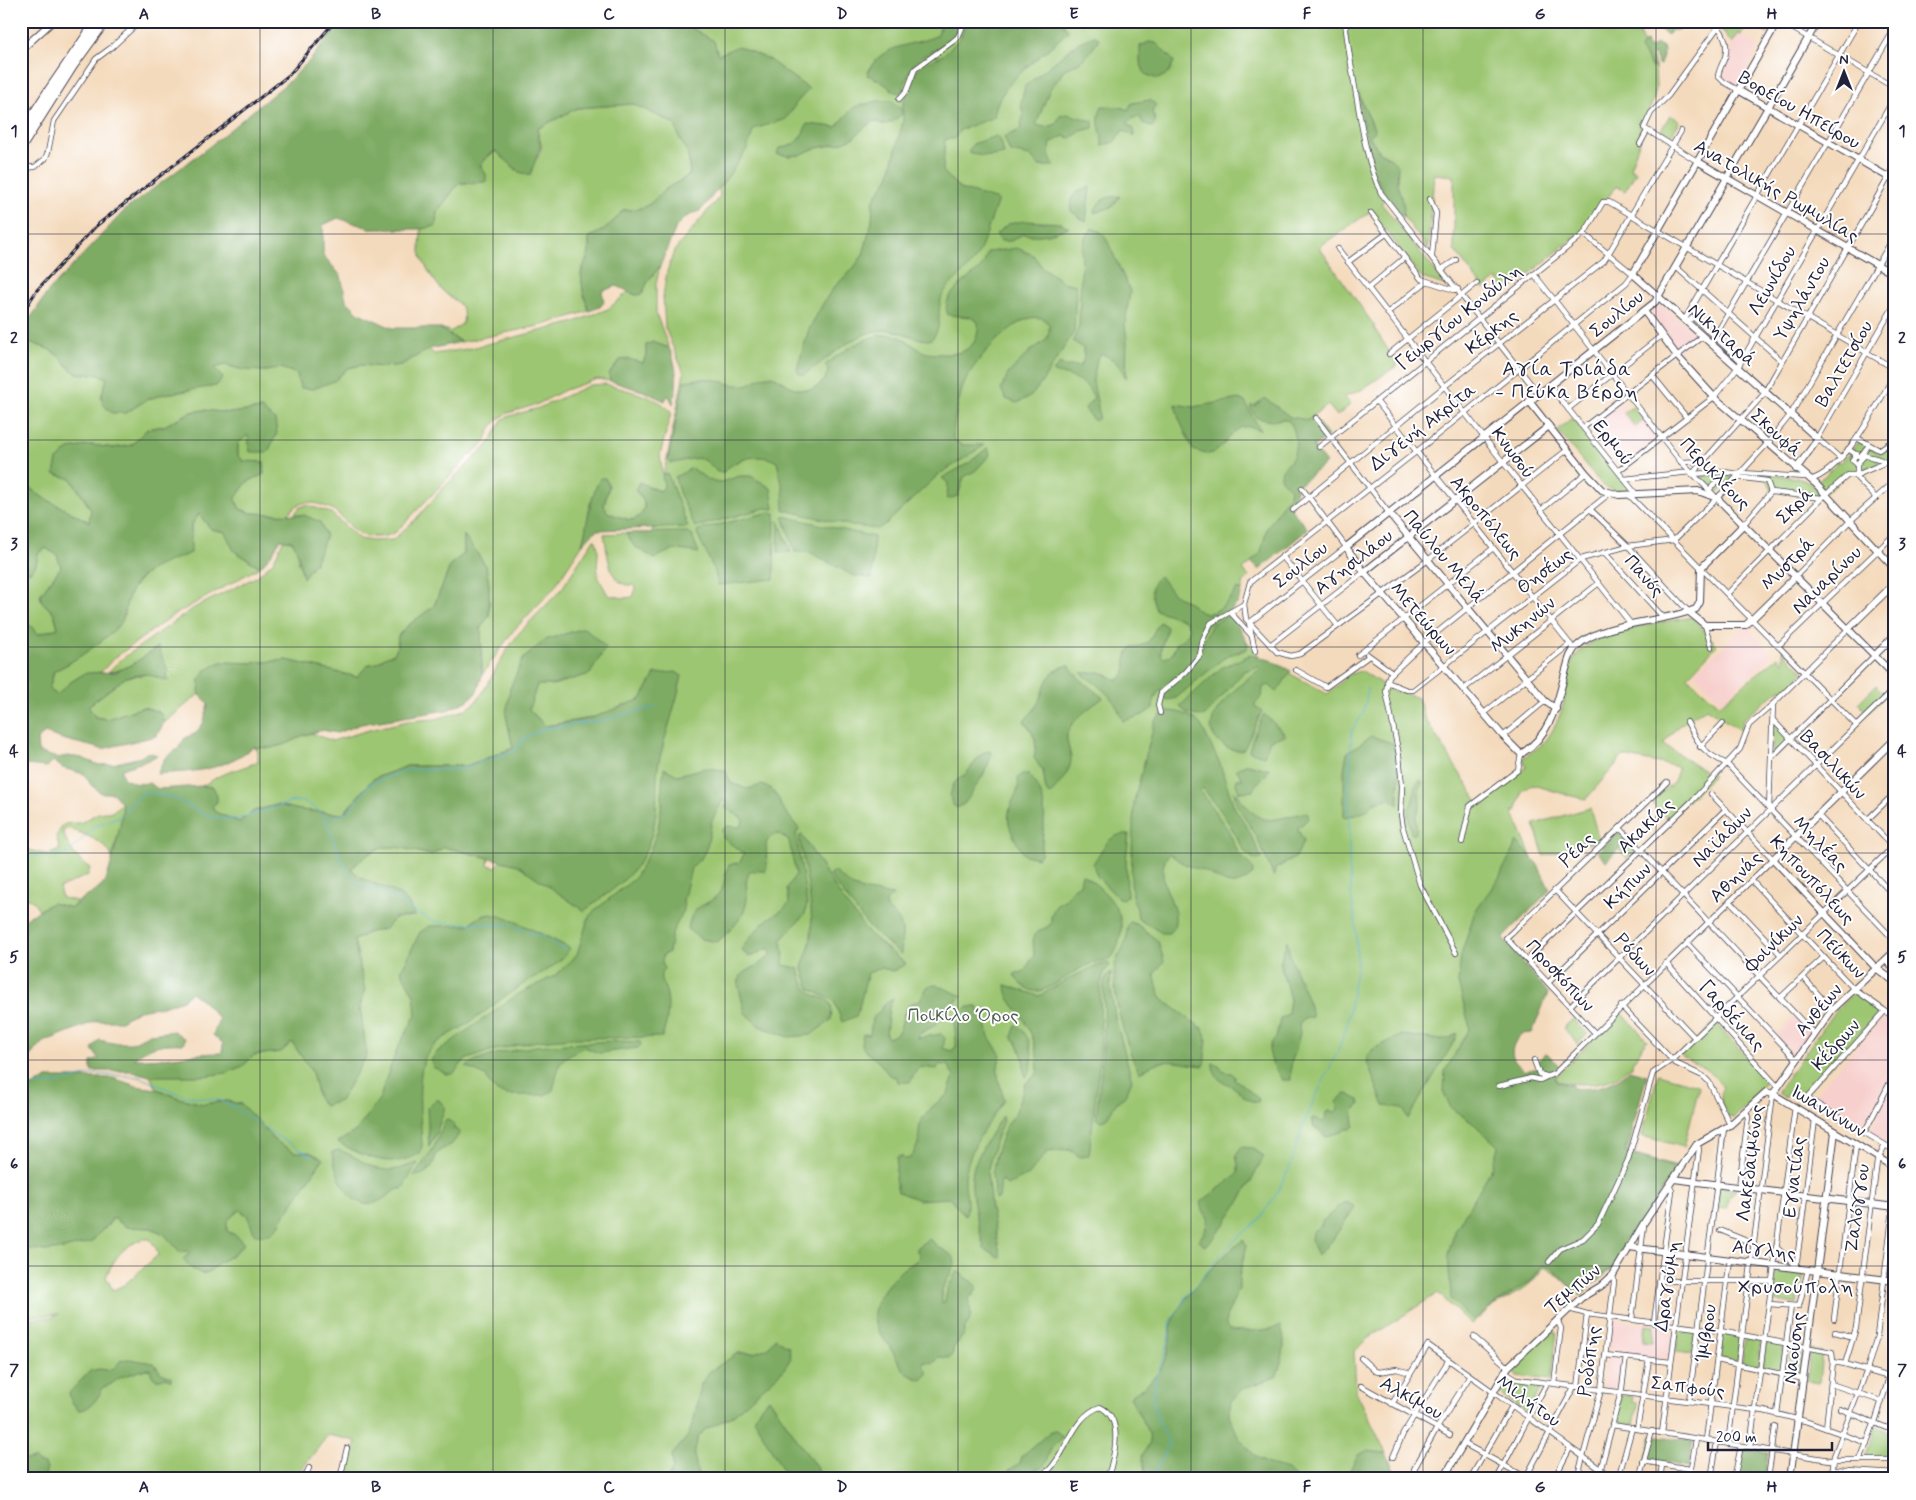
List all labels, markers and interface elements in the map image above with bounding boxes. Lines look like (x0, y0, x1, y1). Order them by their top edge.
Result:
text: A (139, 4, 149, 25)
text: B (371, 4, 381, 25)
text: C (603, 4, 615, 25)
text: D (836, 4, 848, 25)
text: E (1069, 4, 1079, 25)
text: F (1303, 4, 1312, 25)
text: G (1535, 4, 1546, 25)
text: H (1767, 4, 1778, 25)
north arrow (1818, 48, 1868, 98)
text: N (1839, 51, 1849, 69)
street label: Βορείου Ηπείρου (1734, 65, 1865, 155)
text: 1 (10, 121, 18, 142)
text: 1 (1898, 121, 1906, 142)
street label: Ανατολικής Ρωμυλίας (1689, 134, 1863, 249)
street label: Λεωνίδου (1742, 241, 1802, 320)
street label: Υψηλάντου (1768, 252, 1836, 345)
street label: Γεωργίου Κονδύλη (1390, 258, 1527, 376)
street label: Σουλίου (1585, 285, 1649, 344)
street label: Νικηταρά (1682, 298, 1762, 373)
street label: Κέρκης (1460, 304, 1523, 361)
street label: Βαλτετσίου (1810, 316, 1879, 411)
text: 2 (10, 328, 18, 349)
text: 2 (1898, 328, 1906, 349)
district label: Αγία Τριάδα - Πεύκα Βέρδη (1495, 356, 1639, 406)
street label: Διγενή Ακρίτα (1364, 378, 1481, 477)
street label: Σκουφά (1745, 403, 1807, 463)
street label: Ερμού (1587, 415, 1639, 471)
street label: Κνωσού (1485, 422, 1541, 484)
street label: Περικλέους (1674, 432, 1756, 516)
street label: Ακροπόλεως (1444, 471, 1528, 565)
street label: Σκρά (1771, 482, 1819, 530)
street label: Παύλου Μελά (1397, 505, 1491, 609)
street label: Αγησιλάου (1310, 524, 1398, 601)
street label: Μυστρά (1756, 532, 1821, 596)
text: 3 (10, 534, 18, 555)
text: 3 (1898, 534, 1906, 555)
street label: Σουλίου (1268, 536, 1333, 594)
street label: Ναυαρίνου (1787, 540, 1867, 620)
street label: Θησέως (1512, 542, 1578, 600)
street label: Πανός (1618, 549, 1670, 603)
street label: Μετεώρων (1384, 577, 1462, 661)
street label: Μυκηνών (1485, 591, 1561, 659)
street label: Βασιλικών (1794, 725, 1872, 805)
text: 4 (9, 741, 19, 762)
text: 4 (1897, 741, 1907, 762)
street label: Ακακίας (1612, 793, 1680, 859)
street label: Ναϊάδων (1686, 801, 1758, 873)
street label: Μηλέας (1787, 810, 1853, 878)
street label: Ρέας (1554, 827, 1600, 873)
street label: Κηπουπόλεως (1764, 830, 1860, 930)
street label: Αθηνάς (1704, 846, 1768, 908)
street label: Κήπων (1599, 857, 1657, 915)
street label: Φοινίκων (1738, 909, 1809, 978)
street label: Πεύκων (1811, 923, 1871, 985)
street label: Ρόδων (1608, 928, 1661, 982)
street label: Προσκόπων (1520, 934, 1600, 1018)
text: 5 (9, 947, 19, 968)
text: 5 (1897, 947, 1907, 968)
street label: Γαρδένιας (1693, 975, 1771, 1057)
street label: Ανθέων (1790, 978, 1849, 1042)
park label: Ποικίλο Όρος (907, 1003, 1019, 1028)
street label: Κέδρων (1806, 1014, 1866, 1076)
street label: Ιωαννίνων (1786, 1079, 1871, 1144)
street label: Λακεδαιμόνος (1731, 1103, 1770, 1223)
street label: Εγνατίας (1777, 1135, 1812, 1219)
text: 6 (10, 1154, 18, 1175)
text: 6 (1898, 1154, 1906, 1175)
street label: Ζαλόγγου (1839, 1162, 1876, 1254)
street label: Αίγλης (1731, 1234, 1797, 1267)
street label: Δραγούμη (1649, 1239, 1686, 1333)
street label: Τεμπών (1540, 1258, 1606, 1320)
district label: Χρυσούπολη (1738, 1274, 1854, 1301)
street label: Ίμβρου (1690, 1302, 1723, 1364)
street label: Ναούσης (1778, 1311, 1811, 1385)
street label: Ροδόπης (1572, 1324, 1607, 1398)
text: 7 (9, 1360, 19, 1381)
text: 7 (1897, 1360, 1907, 1381)
street label: Μιλήτου (1491, 1369, 1565, 1433)
street label: Αλκίμου (1375, 1371, 1447, 1426)
street label: Σαπφούς (1649, 1371, 1726, 1404)
scale bar (1708, 1420, 1832, 1452)
text: 200 m (1716, 1428, 1757, 1448)
text: A (139, 1477, 149, 1498)
text: B (371, 1477, 381, 1498)
text: C (603, 1477, 615, 1498)
text: D (836, 1477, 848, 1498)
text: E (1069, 1477, 1079, 1498)
text: F (1303, 1477, 1312, 1498)
text: G (1535, 1477, 1546, 1498)
text: H (1767, 1477, 1778, 1498)

